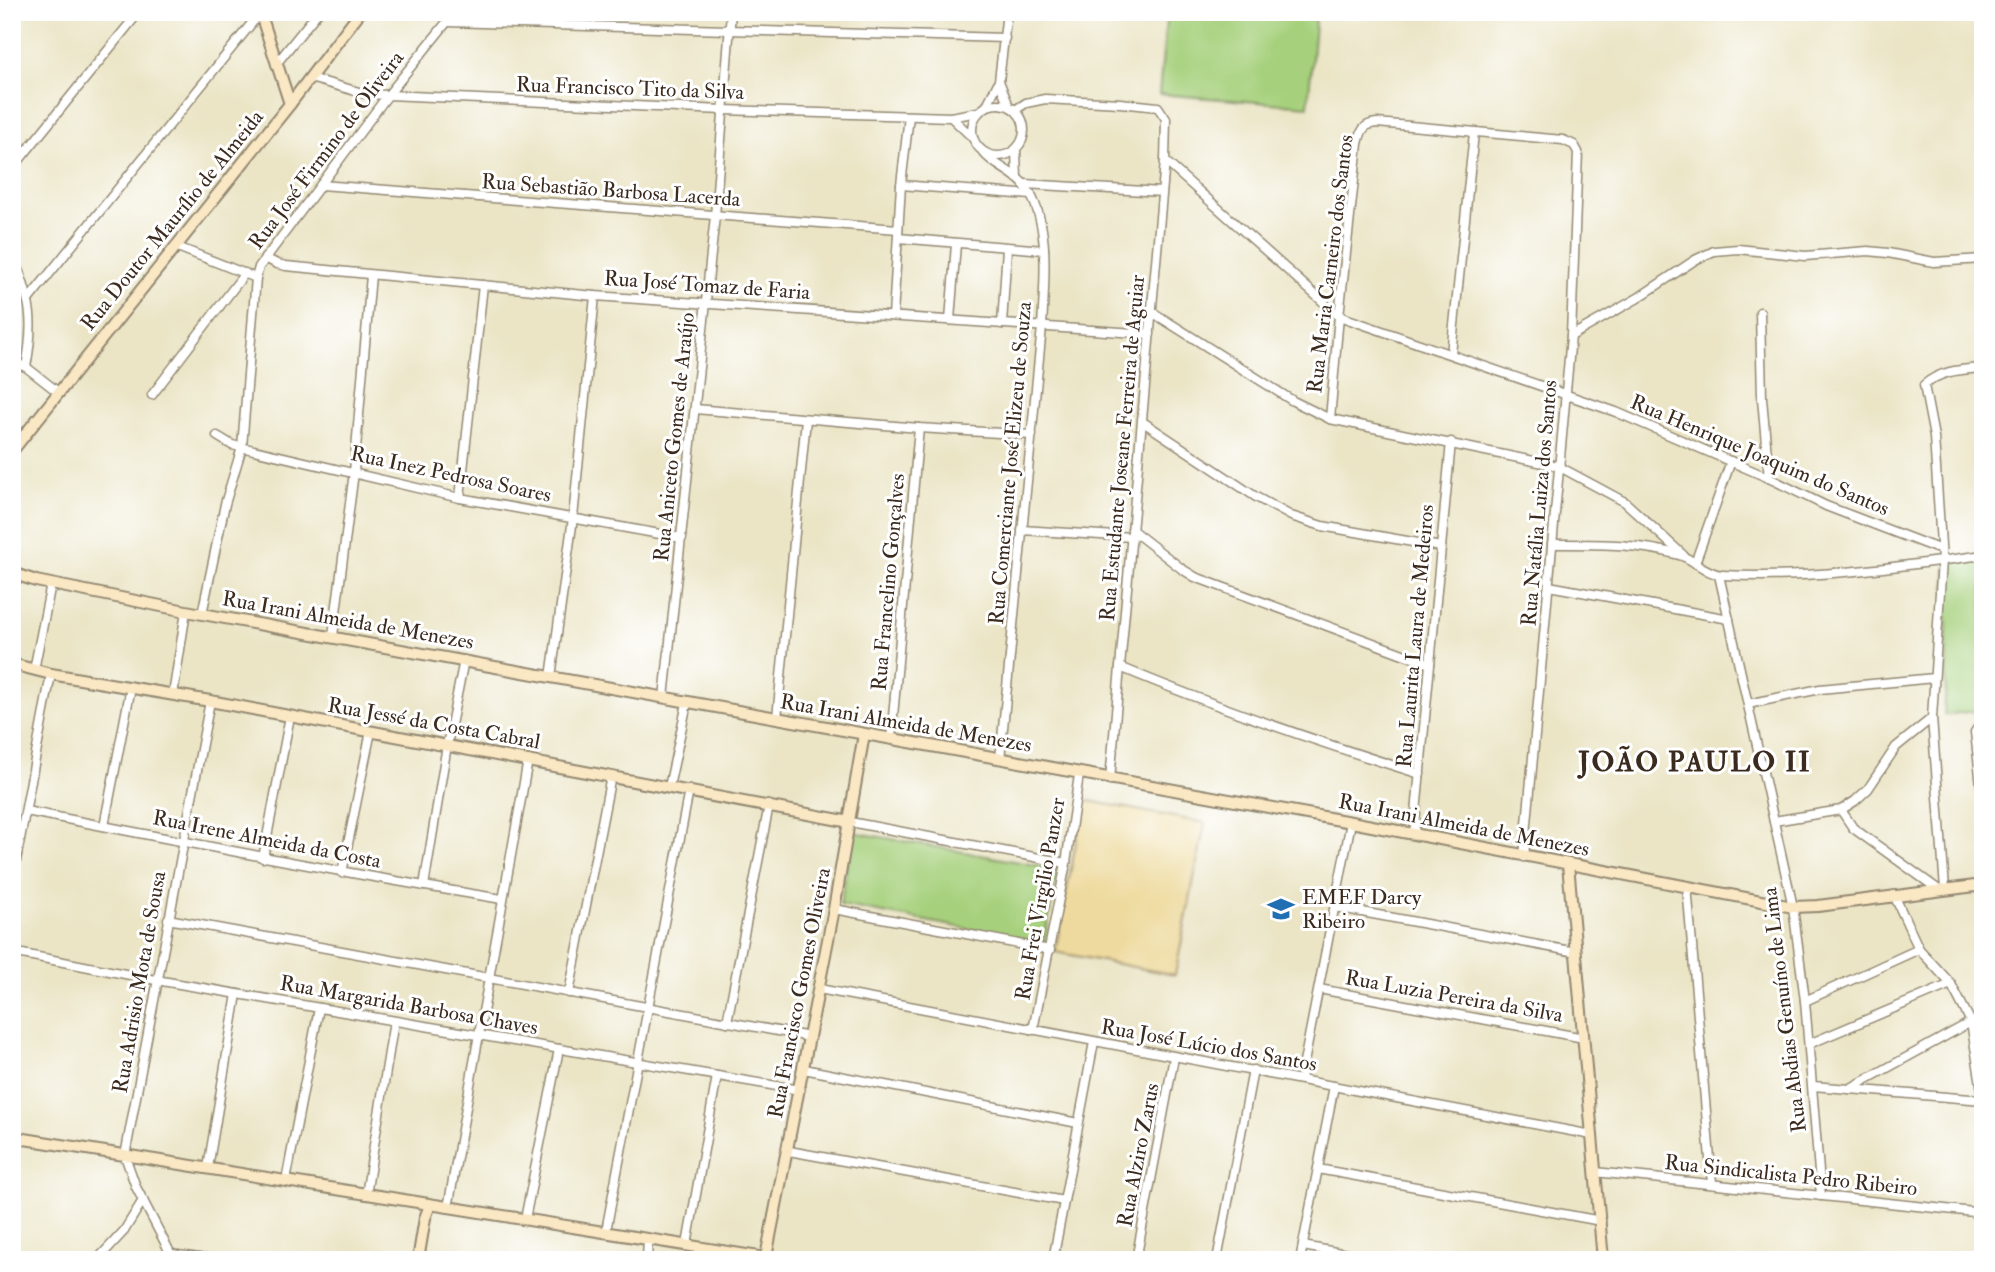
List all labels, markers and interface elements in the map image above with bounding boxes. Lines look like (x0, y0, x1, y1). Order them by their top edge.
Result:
street label: Rua José Firmino de Oliveira (243, 45, 410, 255)
street label: Rua Francisco Tito da Silva (515, 71, 745, 106)
street label: Rua Doutor Maurílio de Almeida (75, 104, 270, 336)
street label: Rua Maria Carneiro dos Santos (1301, 133, 1360, 395)
street label: Rua Sebastião Barbosa Lacerda (481, 168, 742, 213)
street label: Rua José Tomaz de Faria (603, 265, 811, 306)
street label: Rua Estudante Joseane Ferreira de Aguiar (1094, 273, 1151, 622)
street label: Rua Comerciante José Elizeu de Souza (983, 300, 1038, 626)
street label: Rua Aniceto Gomes de Araújo (648, 311, 701, 563)
street label: Rua Natália Luiza dos Santos (1515, 379, 1564, 627)
street label: Rua Henrique Joaquim do Santos (1626, 389, 1893, 522)
street label: Rua Inez Pedrosa Soares (348, 440, 554, 509)
street label: Rua Francelino Gonçalves (866, 472, 911, 692)
street label: Rua Laurita Laura de Medeiros (1391, 503, 1440, 769)
street label: Rua Irani Almeida de Menezes (220, 585, 476, 656)
street label: Rua Irani Almeida de Menezes (778, 688, 1034, 759)
street label: Rua Jessé da Costa Cabral (326, 692, 543, 756)
district label: JOÃO PAULO II (1576, 745, 1812, 780)
street label: Rua Irani Almeida de Menezes (1336, 788, 1592, 863)
street label: Rua Frei Virgilio Panzer (1009, 795, 1072, 1003)
street label: Rua Irene Almeida da Costa (151, 804, 384, 875)
street label: Rua Francisco Gomes Oliveira (762, 865, 837, 1121)
street label: Rua Adrisio Mota de Sousa (107, 869, 172, 1095)
place label: EMEF Darcy Ribeiro (1302, 884, 1422, 935)
street label: Rua Abdias Genuíno de Lima (1756, 886, 1813, 1134)
school or university icon: EMEF Darcy Ribeiro (1266, 894, 1296, 924)
street label: Rua Luzia Pereira da Silva (1343, 964, 1565, 1029)
street label: Rua Margarida Barbosa Chaves (278, 970, 540, 1041)
street label: Rua José Lúcio dos Santos (1099, 1013, 1319, 1078)
street label: Rua Alziro Zarus (1111, 1081, 1166, 1229)
street label: Rua Sindicalista Pedro Ribeiro (1663, 1149, 1919, 1202)

